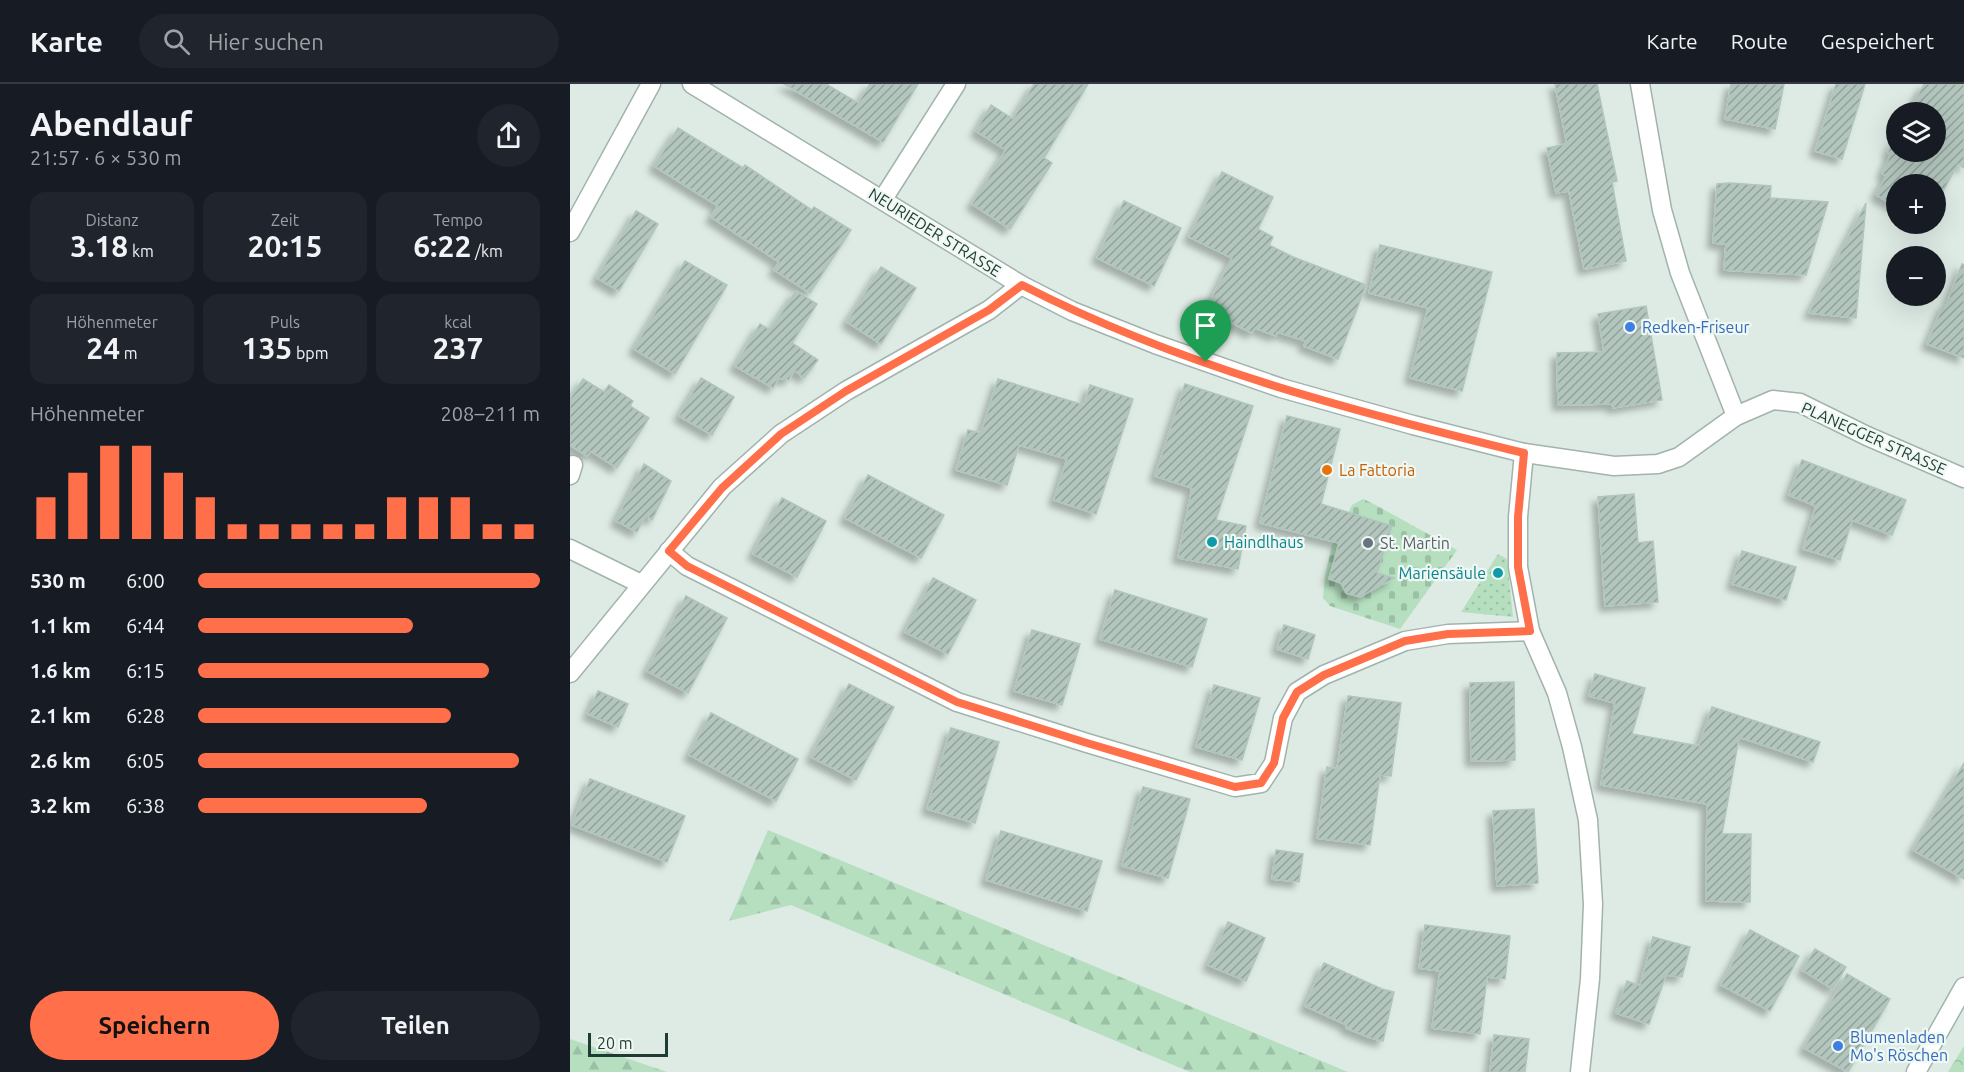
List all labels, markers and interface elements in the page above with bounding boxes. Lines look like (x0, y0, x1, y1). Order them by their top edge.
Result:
search box (139, 14, 559, 68)
icon: search (160, 25, 193, 58)
text: Karte (30, 26, 103, 57)
text: Hier suchen (208, 29, 324, 54)
text: Karte (1646, 29, 1698, 53)
text: Route (1731, 29, 1788, 53)
text: Gespeichert (1821, 29, 1934, 53)
map controls (1886, 102, 1946, 306)
button: layers (1886, 102, 1946, 162)
button: share (477, 104, 540, 167)
text: Abendlauf (30, 105, 192, 142)
text: 21:57 · 6 × 530 m (30, 146, 182, 169)
button: + (1886, 174, 1946, 234)
street label: NEURIEDER STRASSE (866, 184, 1004, 280)
text: Distanz (85, 211, 139, 229)
text: Zeit (271, 211, 299, 229)
text: Tempo (433, 211, 483, 229)
text: 3.18 (70, 229, 128, 263)
text: 20:15 (247, 229, 323, 263)
text: 6:22 (413, 229, 471, 263)
text: km (128, 242, 154, 260)
text: /km (471, 242, 503, 260)
button: − (1886, 246, 1946, 306)
pin (1180, 300, 1231, 362)
icon: arrive (1189, 309, 1222, 342)
text: Höhenmeter (66, 313, 158, 331)
text: Puls (270, 313, 300, 331)
text: kcal (444, 313, 472, 331)
place label: Redken-Friseur (1642, 318, 1750, 336)
marker: Redken-Friseur (1623, 320, 1637, 334)
text: 24 (86, 331, 120, 365)
text: 135 (242, 331, 292, 365)
text: 237 (433, 331, 483, 365)
text: m (120, 344, 138, 362)
text: bpm (292, 344, 328, 362)
street label: PLANEGGER STRASSE (1799, 398, 1949, 478)
text: Höhenmeter (30, 402, 144, 425)
text: 208–211 m (441, 402, 540, 425)
place label: La Fattoria (1339, 461, 1415, 479)
marker: La Fattoria (1320, 463, 1334, 477)
place label: Haindlhaus (1224, 533, 1303, 551)
place label: St. Martin (1380, 534, 1450, 552)
marker: Haindlhaus (1205, 535, 1219, 549)
marker: St. Martin (1361, 536, 1375, 550)
place label: Mariensäule (1399, 564, 1486, 582)
marker: Mariensäule (1491, 566, 1505, 580)
text: 530 m (30, 569, 86, 592)
text: 6:00 (126, 569, 165, 592)
text: 1.1 km (30, 614, 91, 637)
text: 6:44 (126, 614, 165, 637)
text: 1.6 km (30, 659, 91, 682)
text: 6:15 (126, 659, 165, 682)
text: 2.1 km (30, 704, 91, 727)
text: 6:28 (126, 704, 165, 727)
text: 2.6 km (30, 749, 91, 772)
text: 6:05 (126, 749, 165, 772)
text: 3.2 km (30, 794, 91, 817)
text: 6:38 (126, 794, 165, 817)
button: Speichern (30, 991, 279, 1060)
button: Teilen (291, 991, 540, 1060)
place label: Blumenladen Mo's Röschen (1850, 1028, 1948, 1064)
scale bar (588, 1030, 668, 1058)
text: 20 m (597, 1034, 633, 1052)
marker: Blumenladen Mo's Röschen (1831, 1039, 1845, 1053)

